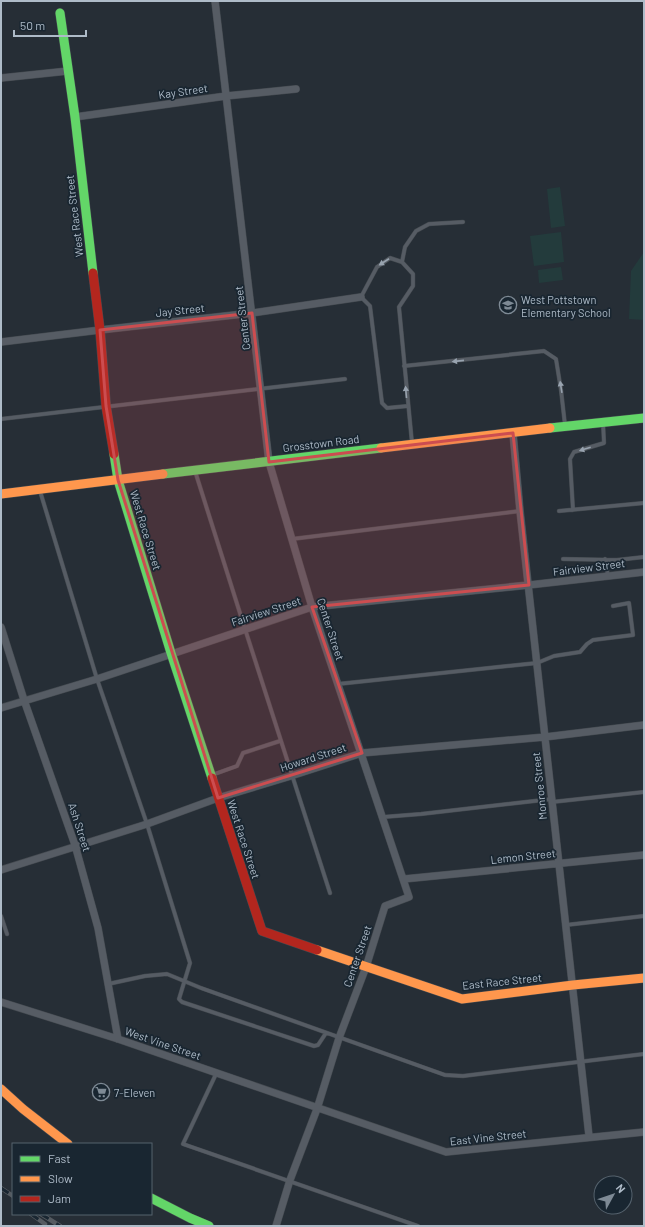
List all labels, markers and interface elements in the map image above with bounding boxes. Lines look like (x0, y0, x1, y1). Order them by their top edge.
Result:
scale bar (14, 12, 86, 38)
text: 50 m (20, 18, 45, 32)
street label: Kay Street (158, 81, 208, 101)
street label: West Race Street (63, 174, 85, 258)
one-way arrow (379, 258, 389, 266)
street label: Center Street (232, 285, 252, 351)
place label: West Pottstown Elementary School (521, 293, 611, 319)
school or university icon: West Pottstown Elementary School (498, 295, 518, 315)
street label: Jay Street (155, 301, 205, 319)
one-way arrow (452, 357, 464, 364)
one-way arrow (558, 381, 564, 393)
one-way arrow (403, 386, 410, 398)
street label: Grosstown Road (282, 432, 360, 454)
one-way arrow (579, 446, 591, 452)
street label: West Race Street (128, 489, 164, 571)
street label: Fairview Street (552, 556, 626, 578)
street label: Fairview Street (229, 594, 303, 628)
street label: Center Street (315, 596, 347, 662)
street label: Howard Street (278, 740, 348, 774)
street label: Monroe Street (529, 752, 549, 820)
street label: West Race Street (225, 798, 263, 880)
street label: Ash Street (66, 801, 94, 853)
street label: Lemon Street (490, 846, 556, 866)
street label: Center Street (340, 923, 374, 989)
street label: East Race Street (462, 970, 542, 992)
street label: West Vine Street (123, 1024, 203, 1062)
supermarket icon: 7-Eleven (91, 1082, 111, 1102)
place label: 7-Eleven (114, 1086, 155, 1099)
street label: East Vine Street (449, 1127, 527, 1147)
legend (12, 1143, 152, 1215)
text: Fast (48, 1151, 71, 1165)
text: Slow (48, 1171, 73, 1185)
north arrow (593, 1175, 633, 1215)
text: N (614, 1181, 628, 1195)
text: Jam (48, 1191, 71, 1205)

